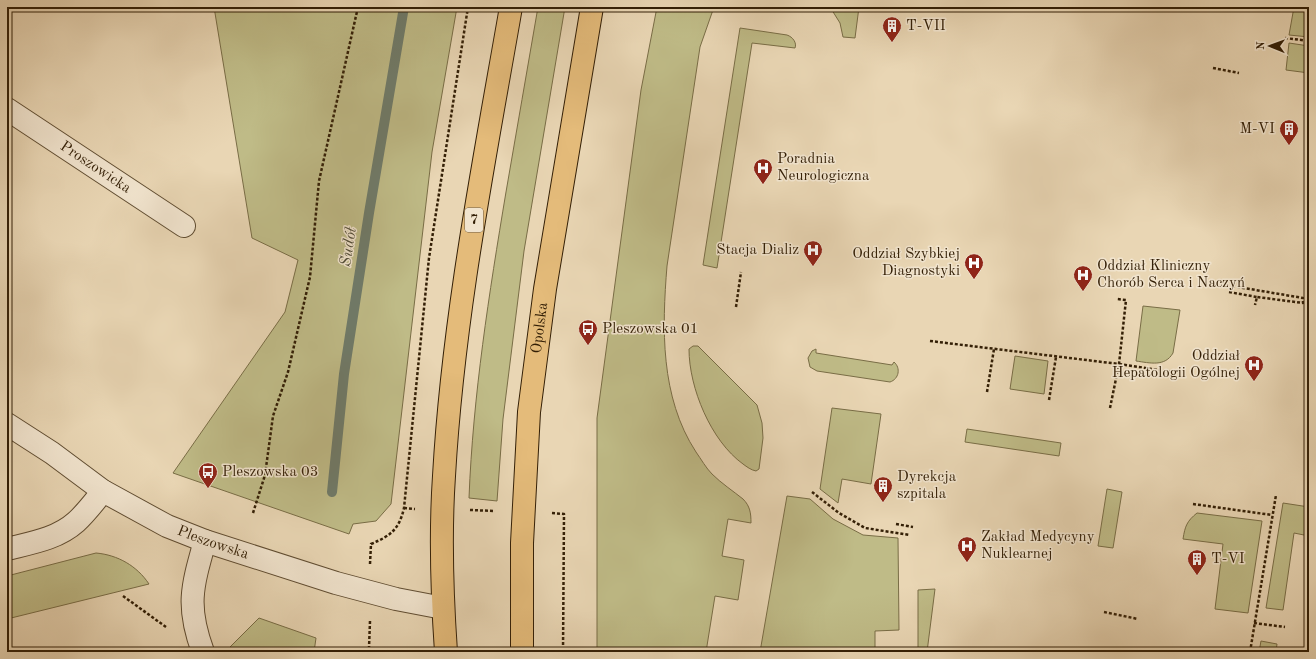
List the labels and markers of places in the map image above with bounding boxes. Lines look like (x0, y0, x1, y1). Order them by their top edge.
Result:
building icon: T-VII (881, 15, 903, 43)
place label: T-VII (906, 19, 946, 34)
building icon: M-VI (1278, 118, 1300, 146)
place label: M-VI (1239, 122, 1275, 137)
place label: Poradnia Neurologiczna (777, 152, 870, 184)
hospital icon: Poradnia Neurologiczna (752, 157, 774, 185)
hospital icon: Stacja Dializ (802, 239, 824, 267)
place label: Stacja Dializ (716, 243, 799, 258)
place label: Oddział Szybkiej Diagnostyki (852, 247, 960, 279)
hospital icon: Oddział Szybkiej Diagnostyki (963, 252, 985, 280)
place label: Oddział Kliniczny Chorób Serca i Naczyń (1097, 259, 1245, 291)
hospital icon: Oddział Kliniczny Chorób Serca i Naczyń (1072, 264, 1094, 292)
bus stop icon: Pleszowska 01 (577, 318, 599, 346)
place label: Pleszowska 01 (602, 322, 698, 337)
place label: Oddział Hepatologii Ogólnej (1112, 349, 1240, 381)
hospital icon: Oddział Hepatologii Ogólnej (1243, 354, 1265, 382)
bus stop icon: Pleszowska 03 (197, 461, 219, 489)
place label: Pleszowska 03 (222, 465, 318, 480)
place label: Dyrekcja szpitala (897, 470, 957, 502)
building icon: Dyrekcja szpitala (872, 475, 894, 503)
place label: Zakład Medycyny Nuklearnej (981, 530, 1095, 562)
hospital icon: Zakład Medycyny Nuklearnej (956, 535, 978, 563)
building icon: T-VI (1186, 548, 1208, 576)
place label: T-VI (1211, 552, 1245, 567)

